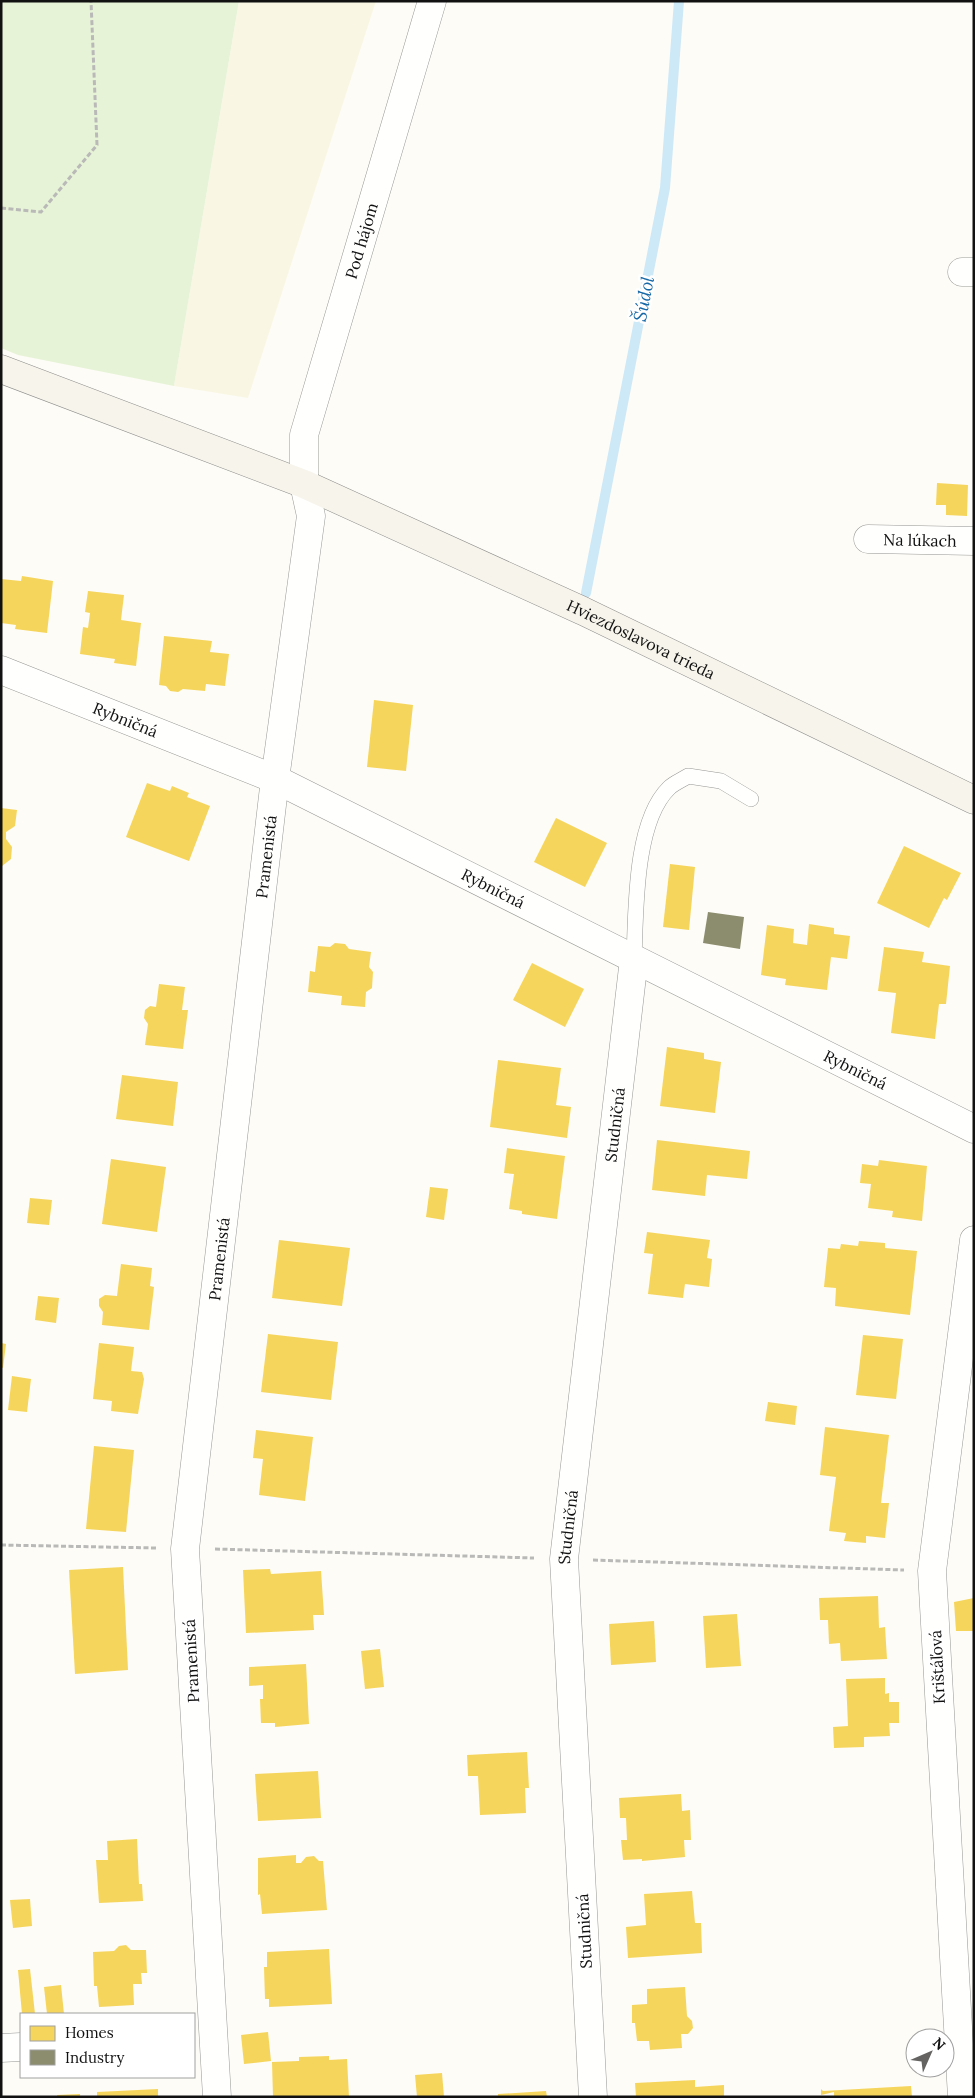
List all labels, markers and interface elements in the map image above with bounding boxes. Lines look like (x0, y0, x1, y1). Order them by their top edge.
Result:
street label: Pod hájom (341, 200, 382, 281)
water label: Šúdol (628, 274, 659, 323)
street label: Na lúkach (883, 529, 957, 551)
street label: Hviezdoslavova trieda (564, 595, 718, 683)
street label: Rybničná (90, 698, 161, 741)
street label: Pramenistá (251, 814, 281, 899)
street label: Rybničná (458, 864, 528, 913)
street label: Rybničná (820, 1045, 890, 1094)
street label: Studničná (600, 1086, 629, 1163)
street label: Pramenistá (204, 1216, 234, 1302)
street label: Studničná (554, 1489, 582, 1565)
street label: Pramenistá (179, 1619, 203, 1703)
street label: Krištáľová (925, 1630, 949, 1704)
street label: Studničná (572, 1893, 596, 1969)
legend (20, 2013, 195, 2078)
text: Homes (65, 2023, 114, 2042)
north arrow (905, 2028, 955, 2078)
text: N (929, 2034, 950, 2054)
text: Industry (65, 2048, 124, 2067)

